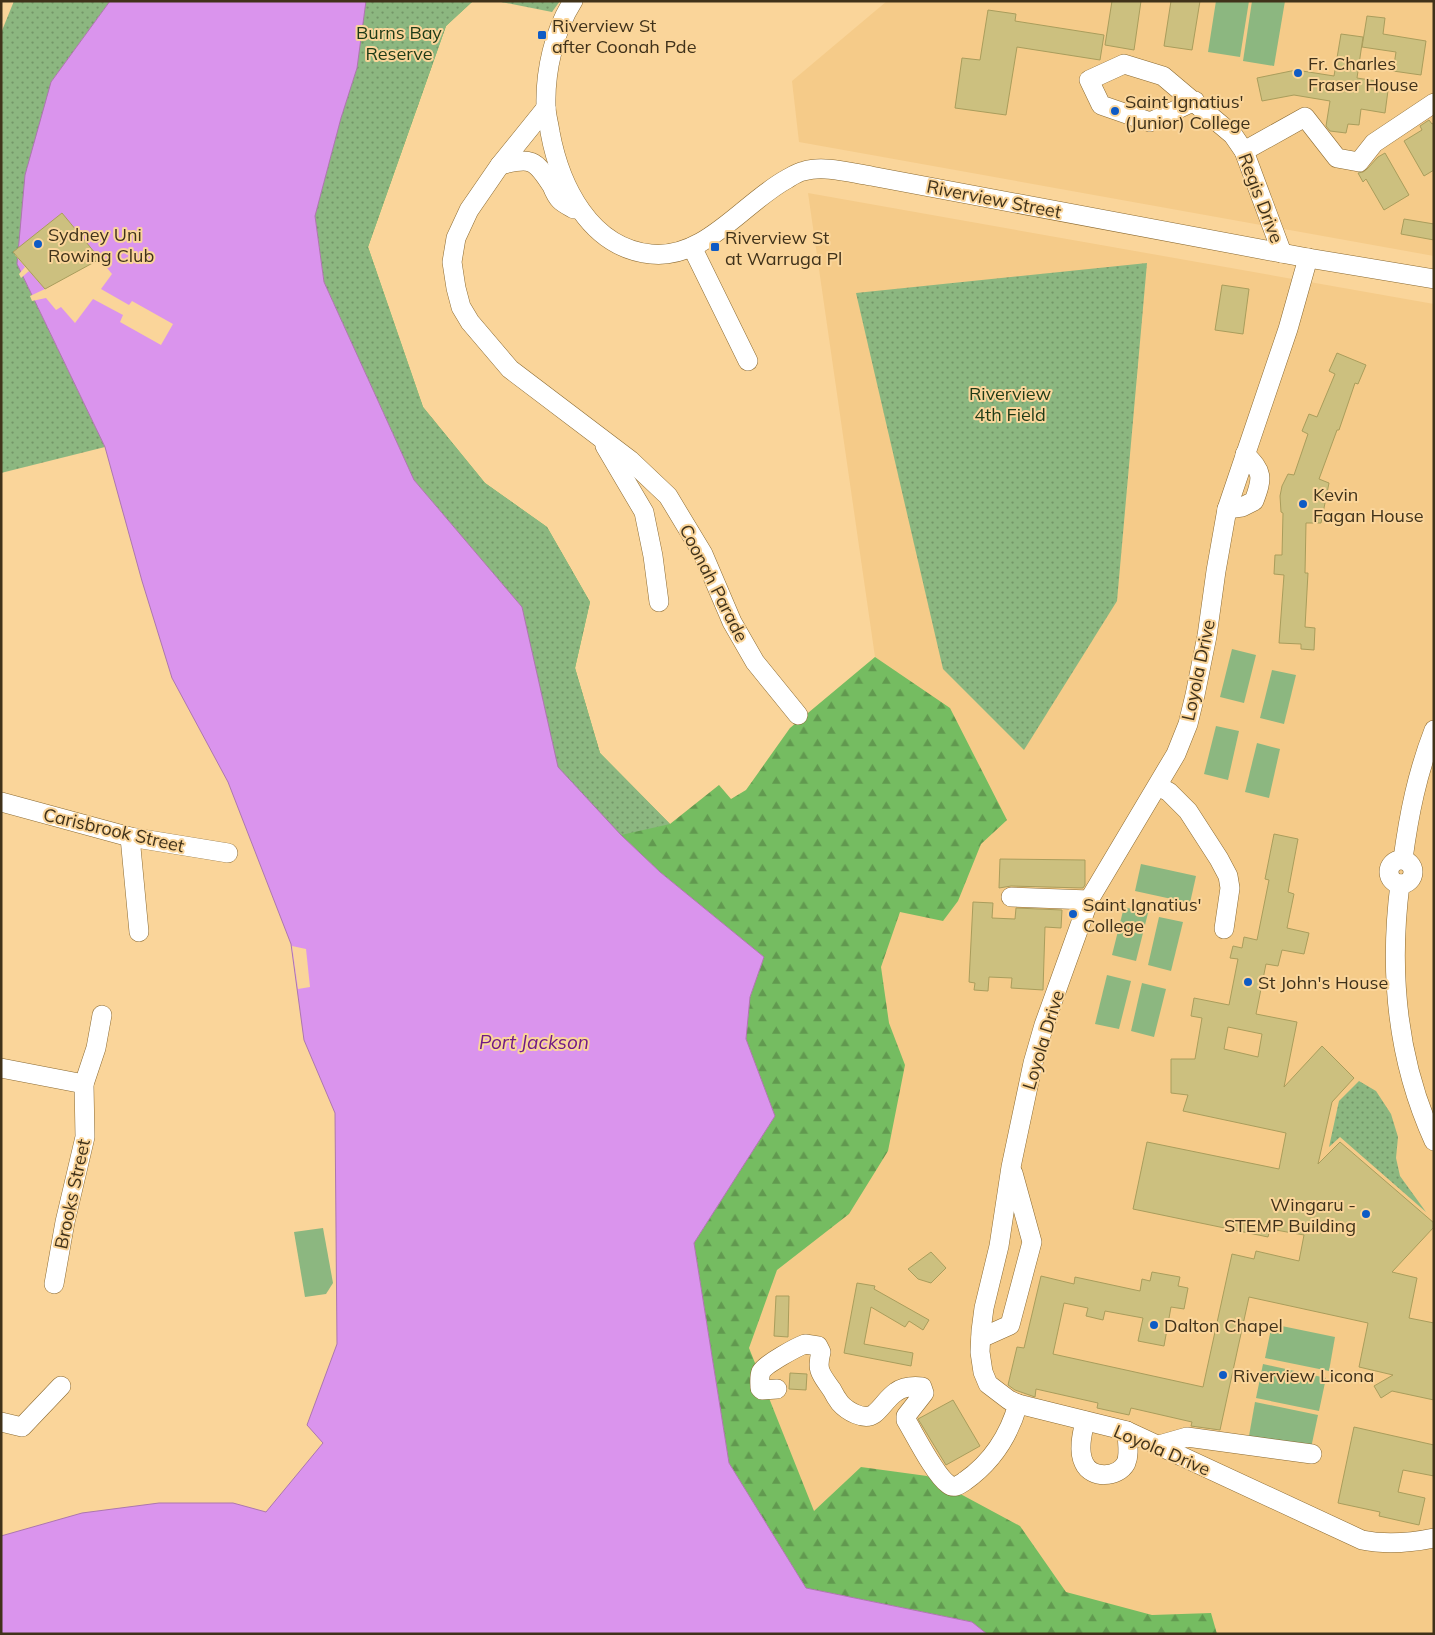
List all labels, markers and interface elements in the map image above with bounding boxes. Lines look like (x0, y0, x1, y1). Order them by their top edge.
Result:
place label: Riverview St after Coonah Pde (552, 14, 696, 58)
park label: Burns Bay Reserve (356, 21, 442, 65)
marker: Riverview St after Coonah Pde (536, 29, 548, 41)
place label: Fr. Charles Fraser House (1308, 52, 1418, 96)
marker: Fr. Charles Fraser House (1292, 67, 1304, 79)
place label: Saint Ignatius' (Junior) College (1125, 90, 1250, 134)
marker: Saint Ignatius' (Junior) College (1109, 105, 1121, 117)
street label: Regis Drive (1233, 150, 1289, 246)
street label: Riverview Street (925, 175, 1063, 223)
place label: Sydney Uni Rowing Club (48, 223, 154, 267)
place label: Riverview St at Warruga Pl (725, 226, 842, 270)
marker: Sydney Uni Rowing Club (32, 238, 44, 250)
marker: Riverview St at Warruga Pl (709, 241, 721, 253)
park label: Riverview 4th Field (969, 382, 1051, 426)
place label: Kevin Fagan House (1313, 483, 1424, 527)
marker: Kevin Fagan House (1297, 498, 1309, 510)
street label: Coonah Parade (675, 520, 753, 646)
street label: Loyola Drive (1176, 617, 1220, 723)
street label: Carisbrook Street (41, 803, 187, 857)
place label: Saint Ignatius' College (1083, 893, 1202, 937)
marker: Saint Ignatius' College (1067, 908, 1079, 920)
place label: St John's House (1258, 971, 1388, 994)
marker: St John's House (1242, 976, 1254, 988)
street label: Loyola Drive (1017, 987, 1069, 1093)
water label: Port Jackson (479, 1030, 589, 1054)
street label: Brooks Street (49, 1137, 95, 1251)
place label: Wingaru - STEMP Building (1224, 1193, 1356, 1237)
marker: Wingaru - STEMP Building (1360, 1208, 1372, 1220)
place label: Dalton Chapel (1164, 1314, 1283, 1337)
marker: Dalton Chapel (1148, 1319, 1160, 1331)
place label: Riverview Licona (1233, 1364, 1374, 1387)
marker: Riverview Licona (1217, 1369, 1229, 1381)
street label: Loyola Drive (1110, 1419, 1214, 1481)

